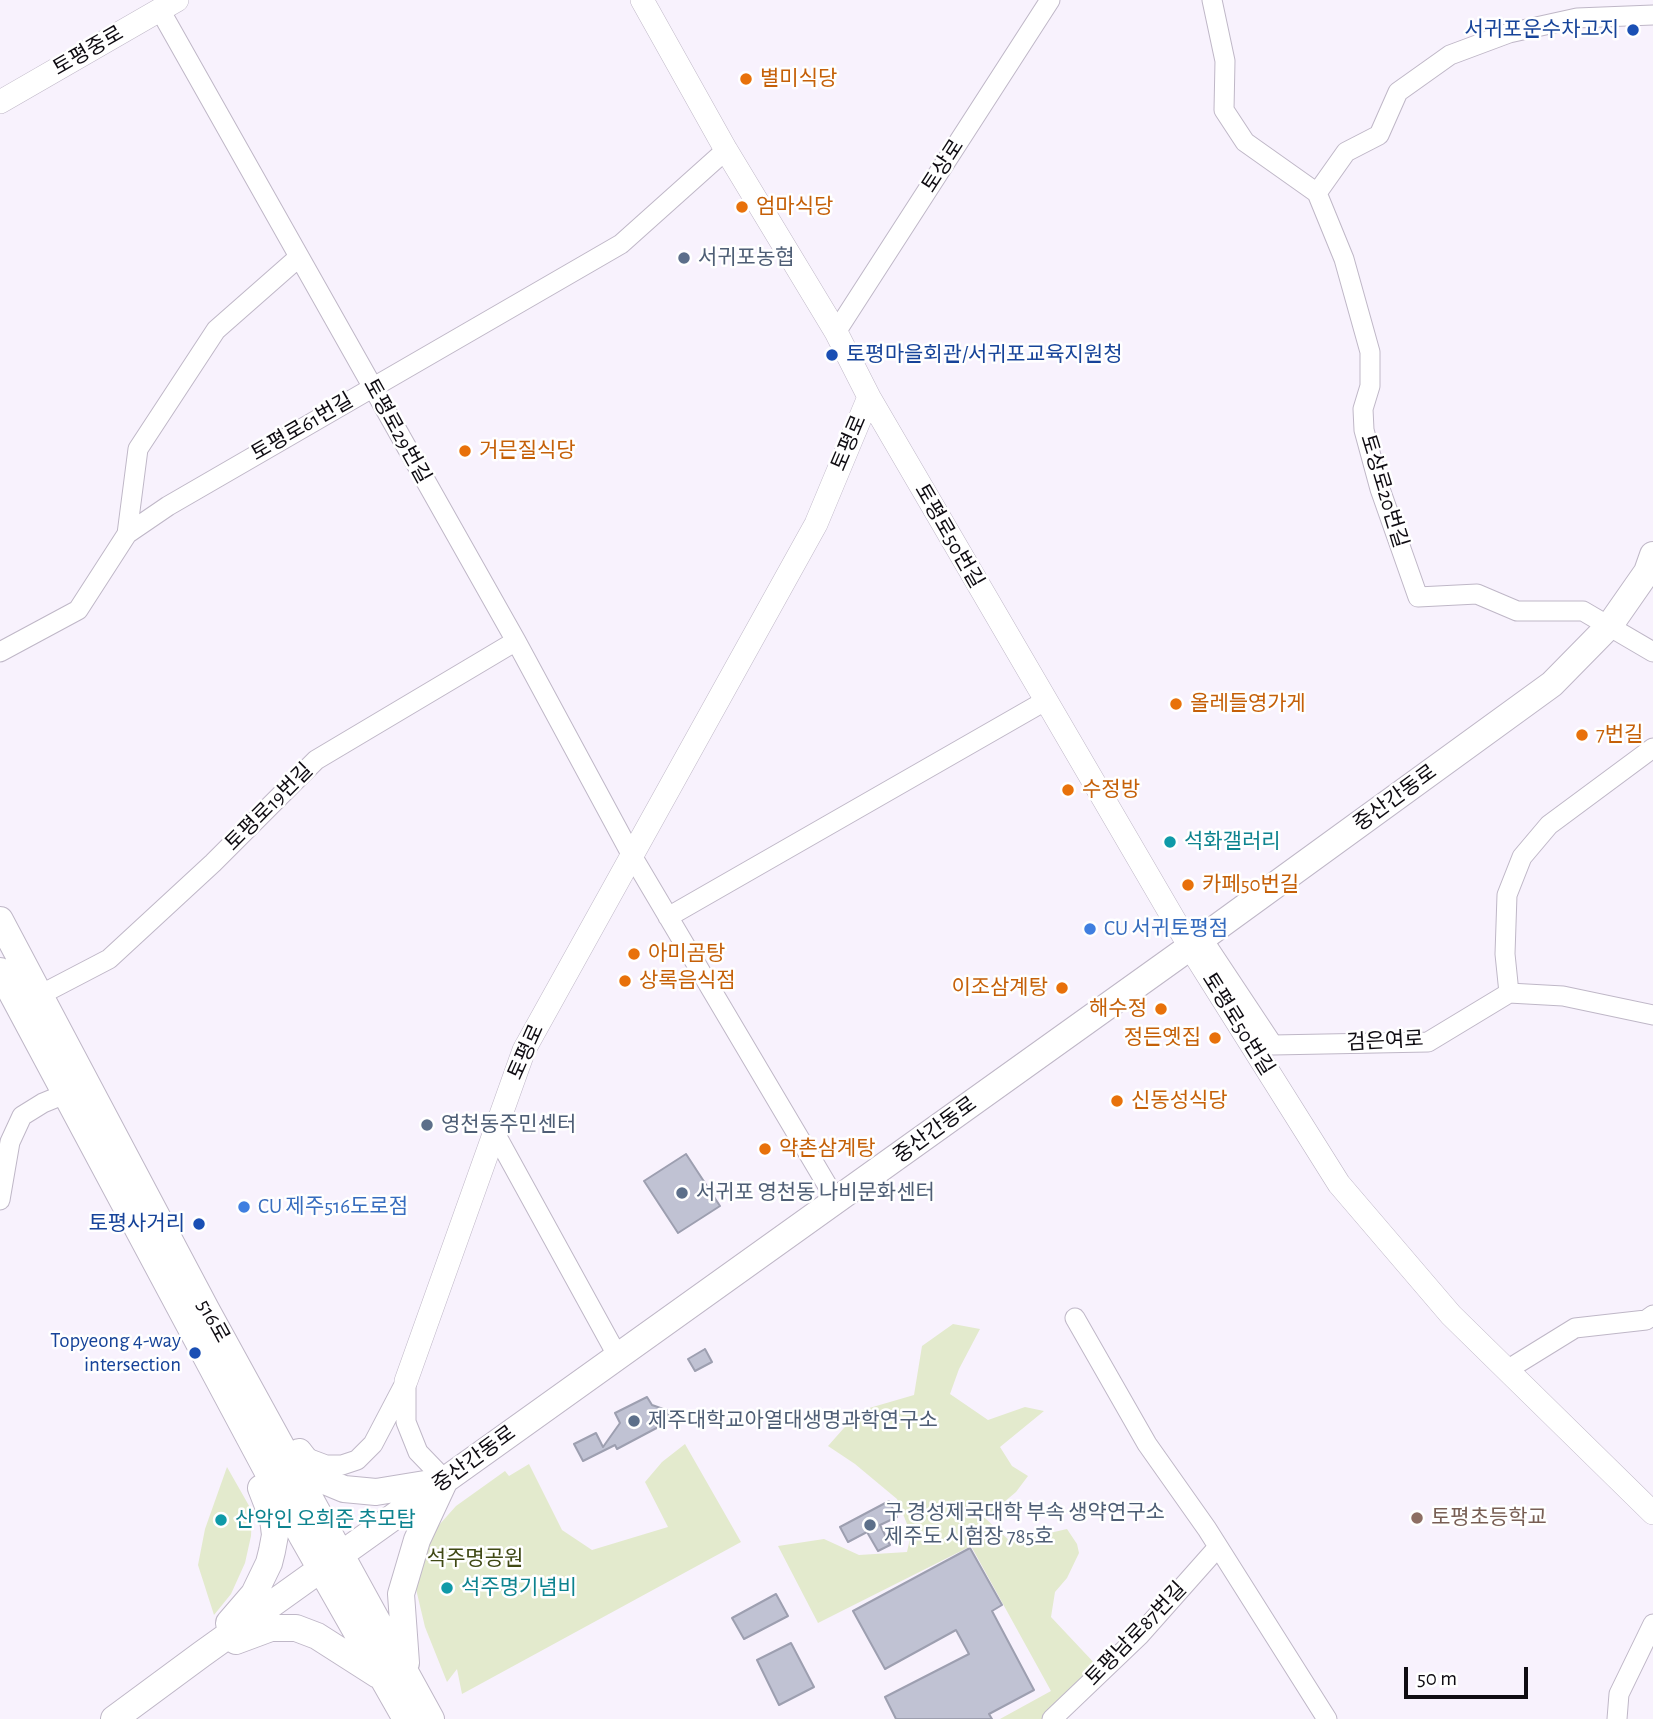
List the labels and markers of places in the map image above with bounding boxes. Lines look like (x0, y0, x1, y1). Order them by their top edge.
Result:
place label: 서귀포운수차고지 (1464, 17, 1619, 43)
marker: 서귀포운수차고지 (1625, 22, 1641, 38)
place label: 별미식당 (760, 66, 837, 92)
marker: 별미식당 (738, 71, 754, 87)
place label: 엄마식당 (756, 194, 833, 220)
marker: 엄마식당 (734, 199, 750, 215)
place label: 서귀포농협 (698, 245, 795, 271)
marker: 서귀포농협 (676, 250, 692, 266)
place label: 토평마을회관/서귀포교육지원청 (846, 342, 1123, 368)
marker: 토평마을회관/서귀포교육지원청 (824, 347, 840, 363)
place label: 거믄질식당 (479, 438, 576, 464)
marker: 거믄질식당 (457, 443, 473, 459)
place label: 올레들영가게 (1190, 691, 1306, 717)
marker: 올레들영가게 (1168, 696, 1184, 712)
place label: 7번길 (1596, 722, 1643, 748)
marker: 7번길 (1574, 727, 1590, 743)
place label: 수정방 (1082, 777, 1140, 803)
marker: 수정방 (1060, 782, 1076, 798)
place label: 석화갤러리 (1184, 829, 1281, 855)
marker: 석화갤러리 (1162, 834, 1178, 850)
place label: 카페50번길 (1202, 872, 1299, 898)
marker: 카페50번길 (1180, 877, 1196, 893)
place label: CU 서귀토평점 (1104, 916, 1228, 942)
marker: CU 서귀토평점 (1082, 921, 1098, 937)
place label: 아미곰탕 (648, 941, 725, 967)
marker: 아미곰탕 (626, 946, 642, 962)
place label: 상록음식점 (639, 968, 736, 994)
marker: 상록음식점 (617, 973, 633, 989)
place label: 이조삼계탕 (951, 975, 1048, 1001)
marker: 이조삼계탕 (1054, 980, 1070, 996)
place label: 해수정 (1089, 996, 1147, 1022)
marker: 해수정 (1153, 1001, 1169, 1017)
place label: 정든옛집 (1124, 1025, 1201, 1051)
marker: 정든옛집 (1207, 1030, 1223, 1046)
place label: 신동성식당 (1131, 1088, 1228, 1114)
marker: 신동성식당 (1109, 1093, 1125, 1109)
place label: 영천동주민센터 (441, 1112, 576, 1138)
marker: 영천동주민센터 (419, 1117, 435, 1133)
place label: 약촌삼계탕 (779, 1136, 876, 1162)
marker: 약촌삼계탕 (757, 1141, 773, 1157)
place label: 서귀포 영천동 나비문화센터 (696, 1180, 935, 1206)
marker: 서귀포 영천동 나비문화센터 (674, 1185, 690, 1201)
place label: CU 제주516도로점 (258, 1194, 408, 1220)
marker: CU 제주516도로점 (236, 1199, 252, 1215)
place label: 토평사거리 (88, 1211, 185, 1237)
marker: 토평사거리 (191, 1216, 207, 1232)
place label: Topyeong 4-way intersection (50, 1328, 181, 1378)
marker: Topyeong 4-way intersection (187, 1345, 203, 1361)
place label: 제주대학교아열대생명과학연구소 (648, 1408, 938, 1434)
marker: 제주대학교아열대생명과학연구소 (626, 1413, 642, 1429)
place label: 구 경성제국대학 부속 생약연구소 제주도 시험장 785호 (884, 1500, 1165, 1550)
place label: 토평초등학교 (1431, 1505, 1547, 1531)
place label: 산악인 오희준 추모탑 (235, 1507, 416, 1533)
marker: 토평초등학교 (1409, 1510, 1425, 1526)
marker: 산악인 오희준 추모탑 (213, 1512, 229, 1528)
marker: 구 경성제국대학 부속 생약연구소 제주도 시험장 785호 (862, 1517, 878, 1533)
place label: 석주명기념비 (461, 1575, 577, 1601)
marker: 석주명기념비 (439, 1580, 455, 1596)

